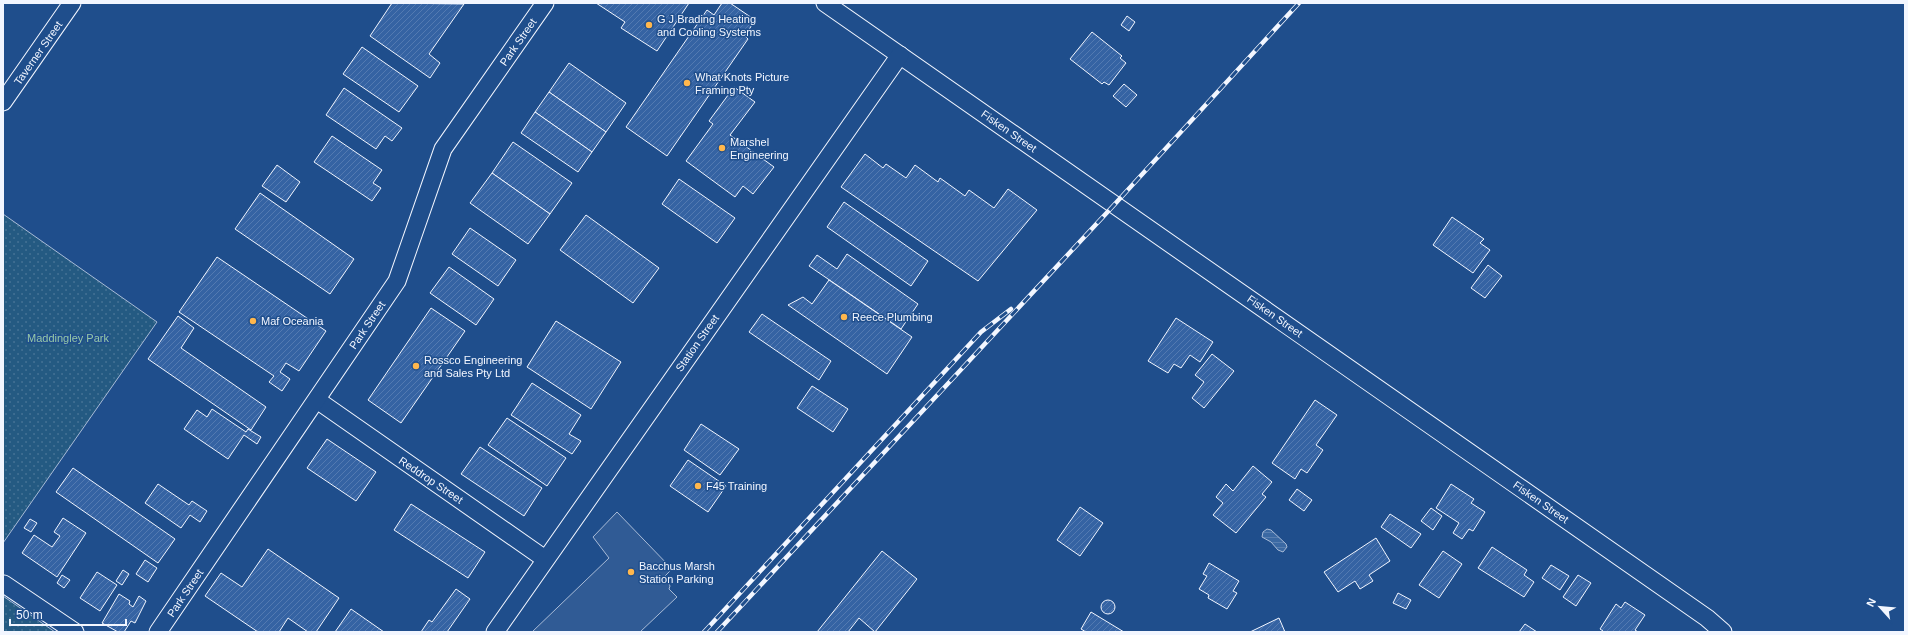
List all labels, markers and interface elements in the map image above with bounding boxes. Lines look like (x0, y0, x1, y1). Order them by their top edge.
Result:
place label: G J Brading Heating and Cooling Systems (657, 13, 761, 38)
street label: Park Street (497, 16, 539, 68)
street label: Taverner Street (12, 19, 64, 87)
marker: G J Brading Heating and Cooling Systems (644, 20, 654, 30)
place label: What Knots Picture Framing Pty (695, 71, 789, 96)
marker: What Knots Picture Framing Pty (682, 78, 692, 88)
street label: Fisken Street (979, 107, 1039, 155)
place label: Marshel Engineering (730, 136, 789, 161)
marker: Marshel Engineering (717, 143, 727, 153)
street label: Fisken Street (1245, 292, 1305, 340)
street label: Park Street (347, 299, 387, 351)
place label: Reece Plumbing (852, 311, 933, 323)
street label: Station Street (673, 312, 721, 374)
marker: Reece Plumbing (839, 312, 849, 322)
place label: Maf Oceania (261, 315, 324, 327)
marker: Maf Oceania (248, 316, 258, 326)
park label: Maddingley Park (27, 332, 109, 344)
place label: Rossco Engineering and Sales Pty Ltd (424, 354, 522, 379)
marker: Rossco Engineering and Sales Pty Ltd (411, 361, 421, 371)
street label: Reddrop Street (397, 454, 465, 506)
street label: Fisken Street (1511, 478, 1571, 526)
place label: F45 Training (706, 480, 767, 492)
marker: F45 Training (693, 481, 703, 491)
place label: Bacchus Marsh Station Parking (639, 560, 715, 585)
street label: Park Street (165, 567, 205, 619)
marker: Bacchus Marsh Station Parking (626, 567, 636, 577)
north arrow (1860, 587, 1900, 627)
text: N (1864, 596, 1878, 609)
scale bar (10, 601, 126, 627)
text: 50 m (16, 608, 43, 622)

